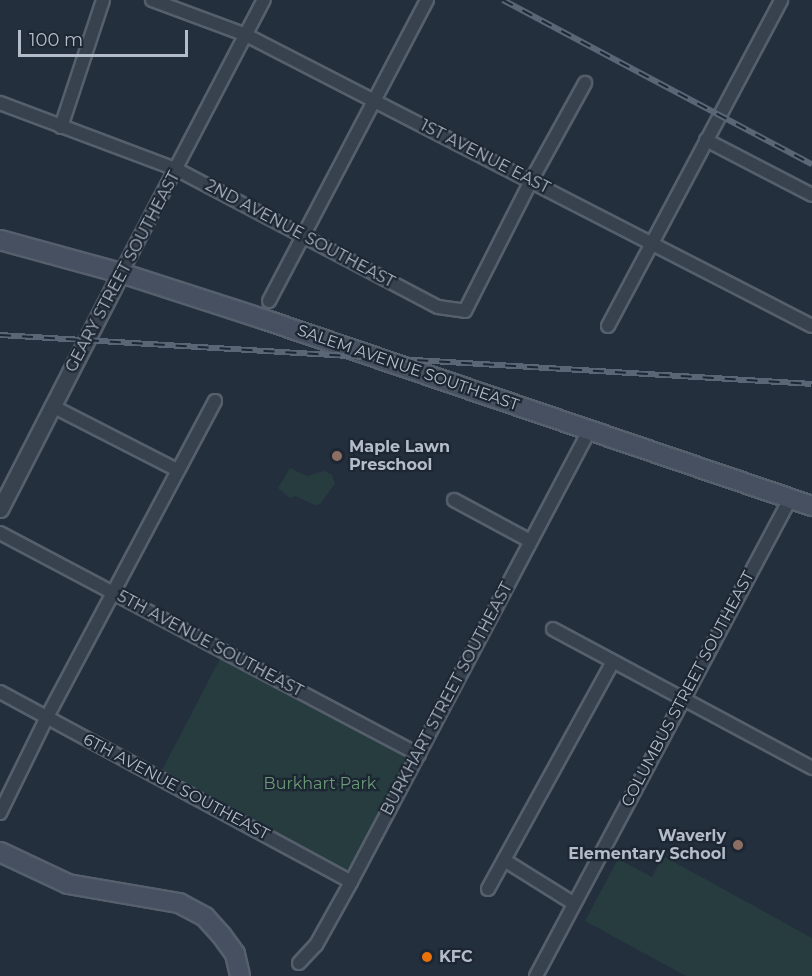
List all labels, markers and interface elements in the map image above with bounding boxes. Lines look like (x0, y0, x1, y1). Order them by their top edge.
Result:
scale bar (21, 18, 190, 56)
text: 100 m (29, 29, 83, 51)
street label: 1ST AVENUE EAST (417, 116, 553, 198)
street label: GEARY STREET SOUTHEAST (62, 168, 184, 376)
street label: 2ND AVENUE SOUTHEAST (202, 176, 398, 292)
street label: SALEM AVENUE SOUTHEAST (295, 321, 521, 415)
place label: Maple Lawn Preschool (349, 437, 450, 475)
marker: Maple Lawn Preschool (330, 449, 344, 463)
street label: COLUMBUS STREET SOUTHEAST (617, 568, 759, 810)
street label: BURKHART STREET SOUTHEAST (377, 579, 517, 819)
street label: 5TH AVENUE SOUTHEAST (114, 587, 306, 701)
street label: 6TH AVENUE SOUTHEAST (80, 730, 272, 844)
park label: Burkhart Park (264, 774, 376, 794)
place label: Waverly Elementary School (568, 826, 726, 864)
marker: Waverly Elementary School (731, 838, 745, 852)
place label: KFC (439, 947, 473, 967)
marker: KFC (420, 950, 434, 964)

